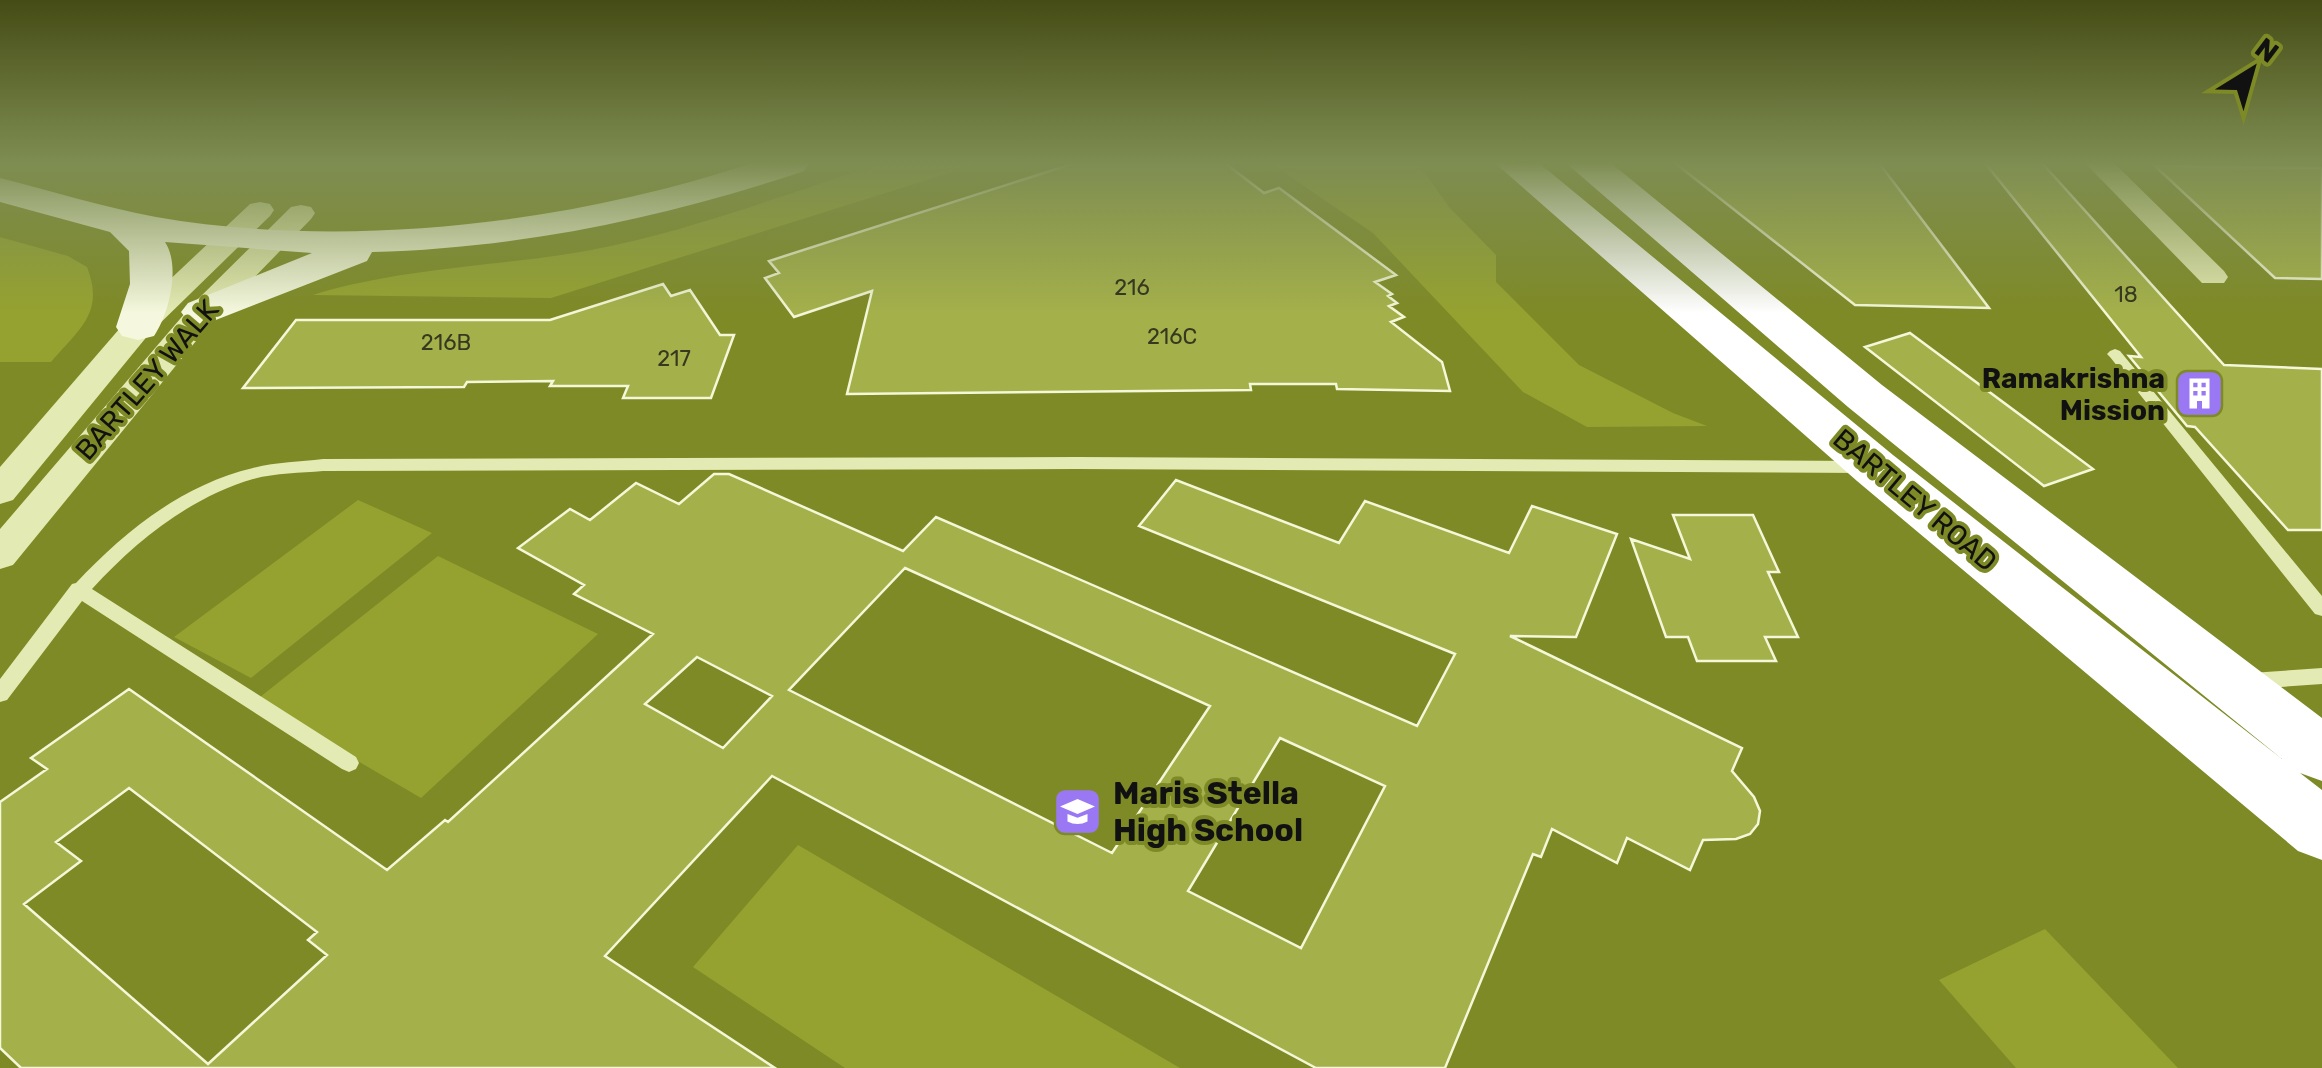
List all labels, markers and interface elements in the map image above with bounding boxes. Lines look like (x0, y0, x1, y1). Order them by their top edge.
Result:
north arrow (2202, 20, 2302, 120)
text: N (2249, 31, 2285, 70)
house number: 216 (1114, 274, 1150, 301)
house number: 18 (2114, 281, 2138, 308)
street label: BARTLEY WALK (69, 293, 226, 467)
house number: 216C (1147, 323, 1197, 350)
house number: 216B (421, 329, 471, 356)
house number: 217 (657, 345, 691, 372)
place label: Ramakrishna Mission (1982, 362, 2165, 427)
building icon: Ramakrishna Mission (2174, 368, 2226, 420)
street label: BARTLEY ROAD (1826, 422, 2004, 578)
place label: Maris Stella High School (1113, 774, 1303, 849)
school or university icon: Maris Stella High School (1052, 785, 1104, 837)

